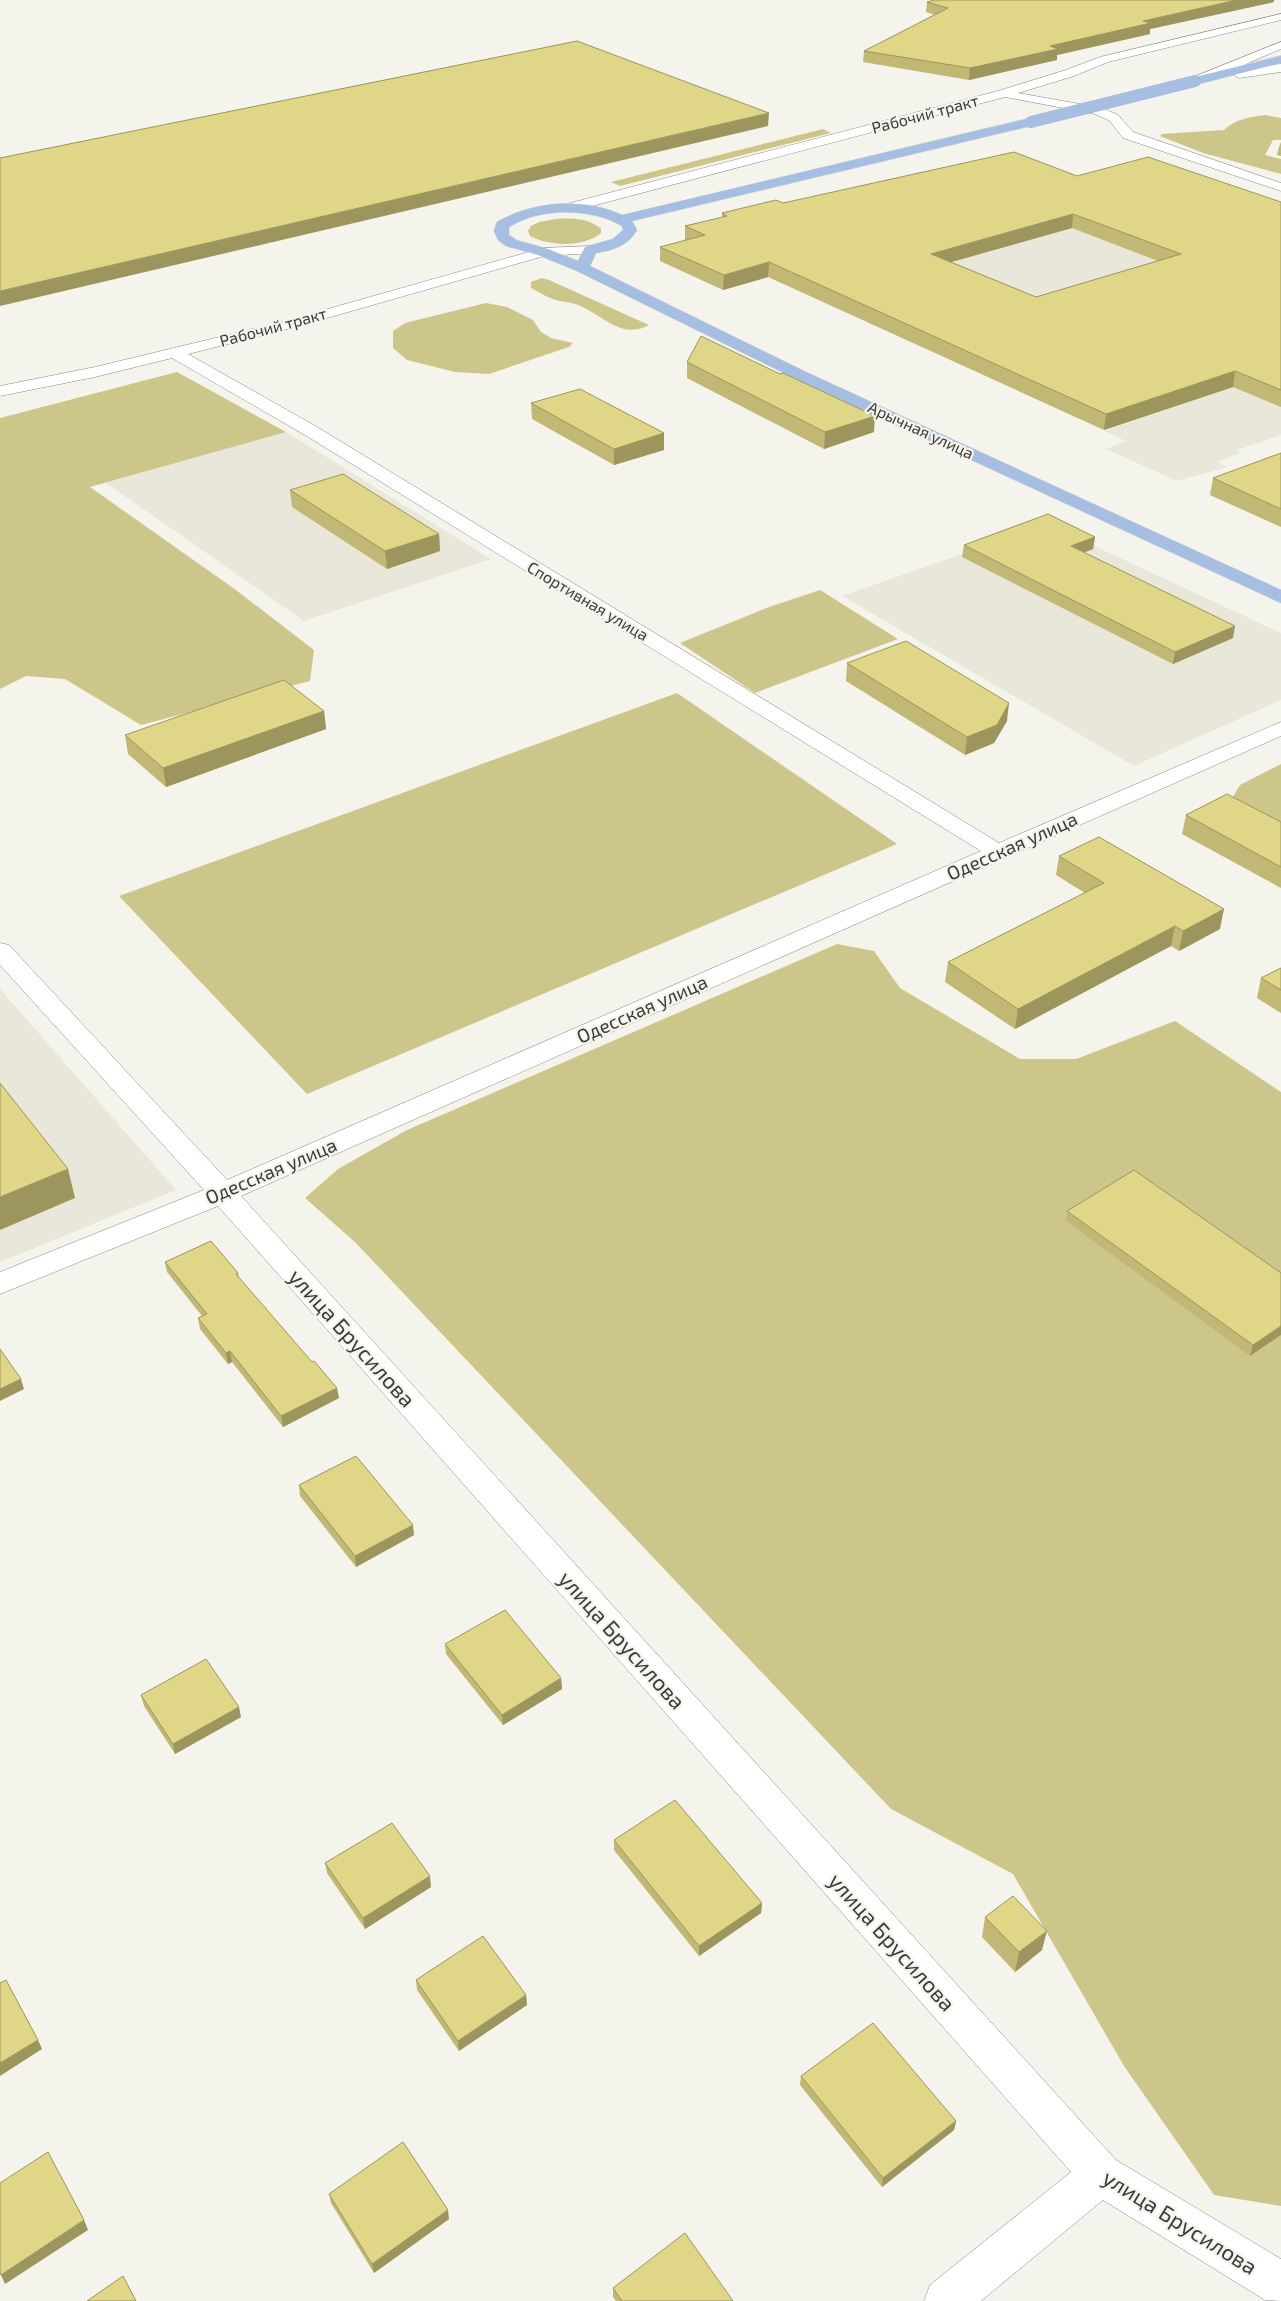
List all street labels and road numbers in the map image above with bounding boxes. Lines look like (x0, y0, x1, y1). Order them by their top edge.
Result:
street label: Рабочий тракт (869, 90, 981, 137)
street label: Рабочий тракт (217, 303, 329, 350)
street label: Арычная улица (865, 397, 977, 463)
street label: Спортивная улица (524, 557, 652, 645)
street label: Одесская улица (943, 806, 1081, 886)
street label: Одесская улица (573, 969, 711, 1049)
street label: Одесская улица (202, 1132, 340, 1210)
street label: улица Брусилова (283, 1263, 422, 1412)
street label: улица Брусилова (553, 1565, 692, 1714)
street label: улица Брусилова (823, 1867, 962, 2016)
street label: улица Брусилова (1098, 2163, 1262, 2280)

